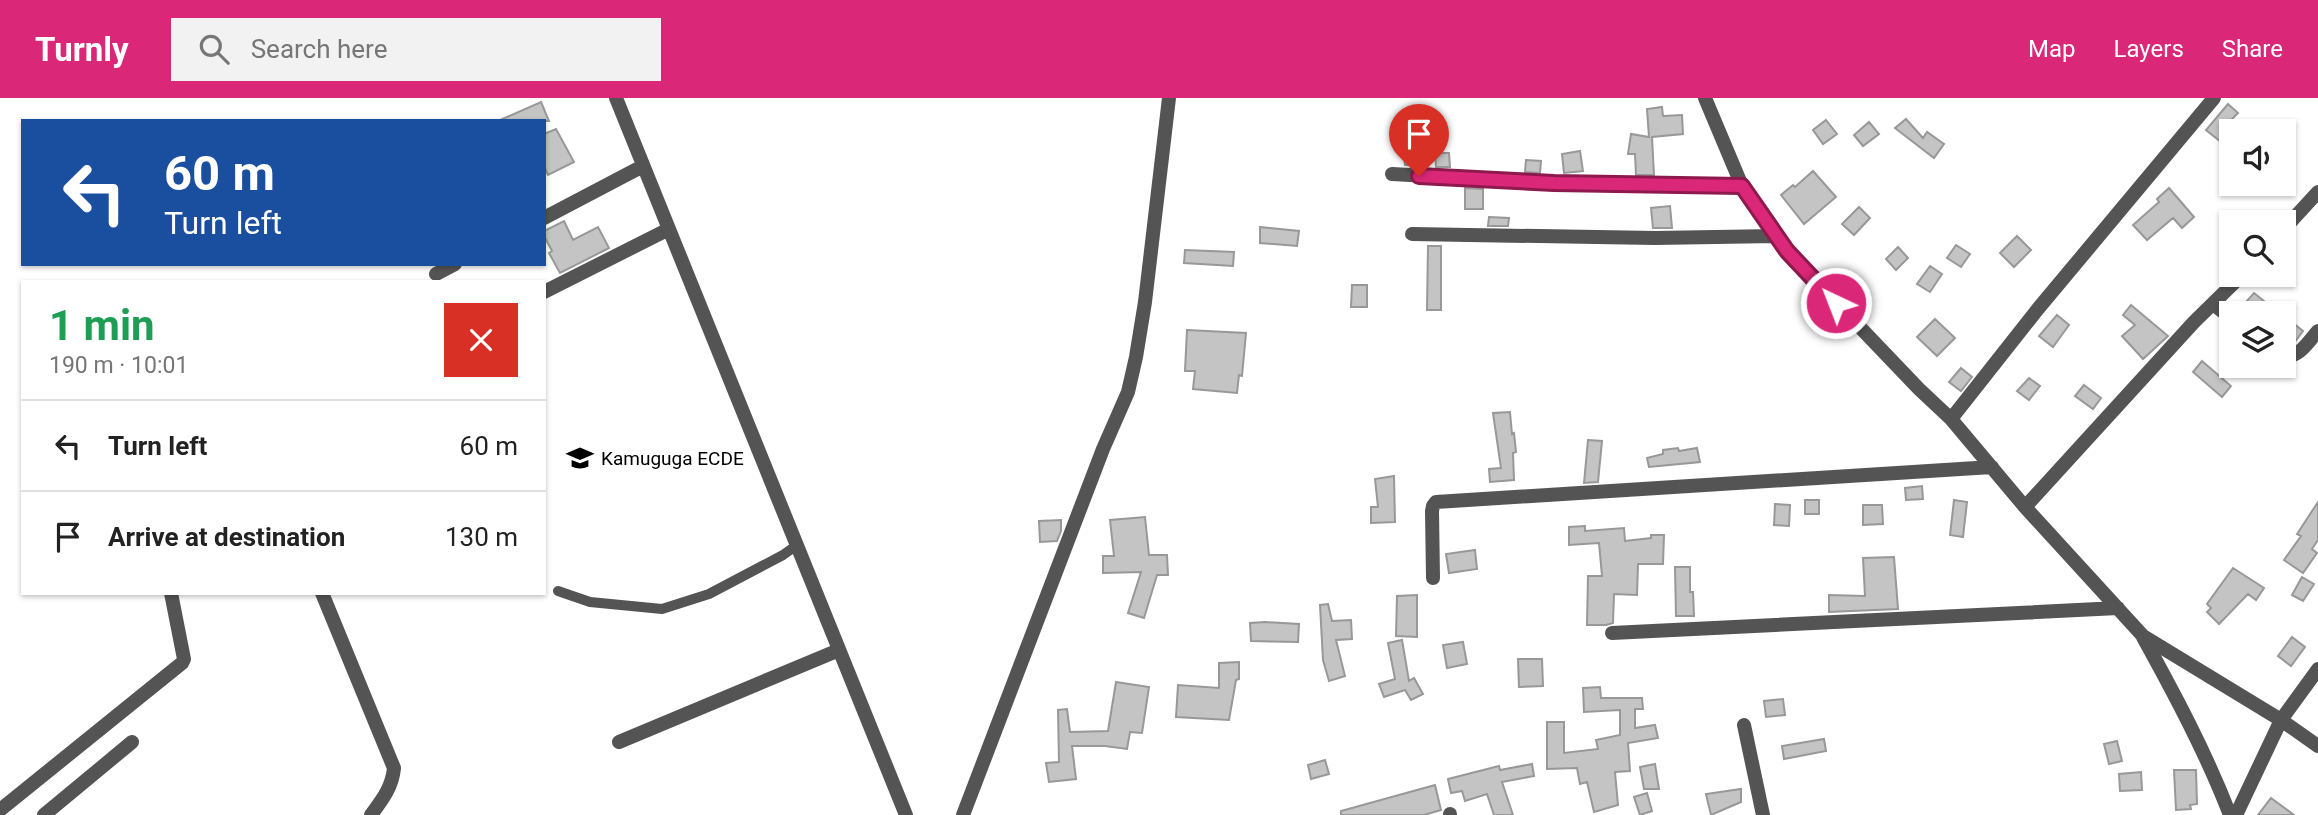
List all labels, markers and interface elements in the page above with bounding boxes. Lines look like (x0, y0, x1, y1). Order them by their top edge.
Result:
search box (171, 18, 661, 81)
text: Turnly (35, 30, 129, 69)
icon: search (195, 30, 233, 68)
text: Search here (251, 34, 387, 64)
text: Map (2028, 35, 2076, 63)
text: Layers (2114, 35, 2184, 63)
text: Share (2222, 35, 2283, 63)
pin (1389, 104, 1449, 176)
icon: arrive (1400, 115, 1438, 153)
map controls (2219, 119, 2296, 378)
button: sound (2219, 119, 2296, 196)
text: 60 m (164, 145, 275, 202)
icon: left (49, 147, 140, 238)
text: Turn left (164, 204, 282, 242)
button: search (2219, 210, 2296, 287)
position arrow (1799, 266, 1873, 340)
text: 1 min (49, 301, 155, 350)
button: layers (2219, 301, 2296, 378)
button: close (444, 303, 518, 377)
text: 190 m · 10:01 (49, 352, 188, 379)
icon: left (49, 427, 87, 465)
text: Turn left (108, 431, 207, 461)
text: 60 m (460, 431, 518, 461)
school or university icon: Kamuguga ECDE (565, 443, 595, 473)
place label: Kamuguga ECDE (601, 447, 744, 470)
icon: arrive (49, 518, 87, 556)
text: Arrive at destination (108, 522, 345, 552)
text: 130 m (445, 522, 518, 552)

